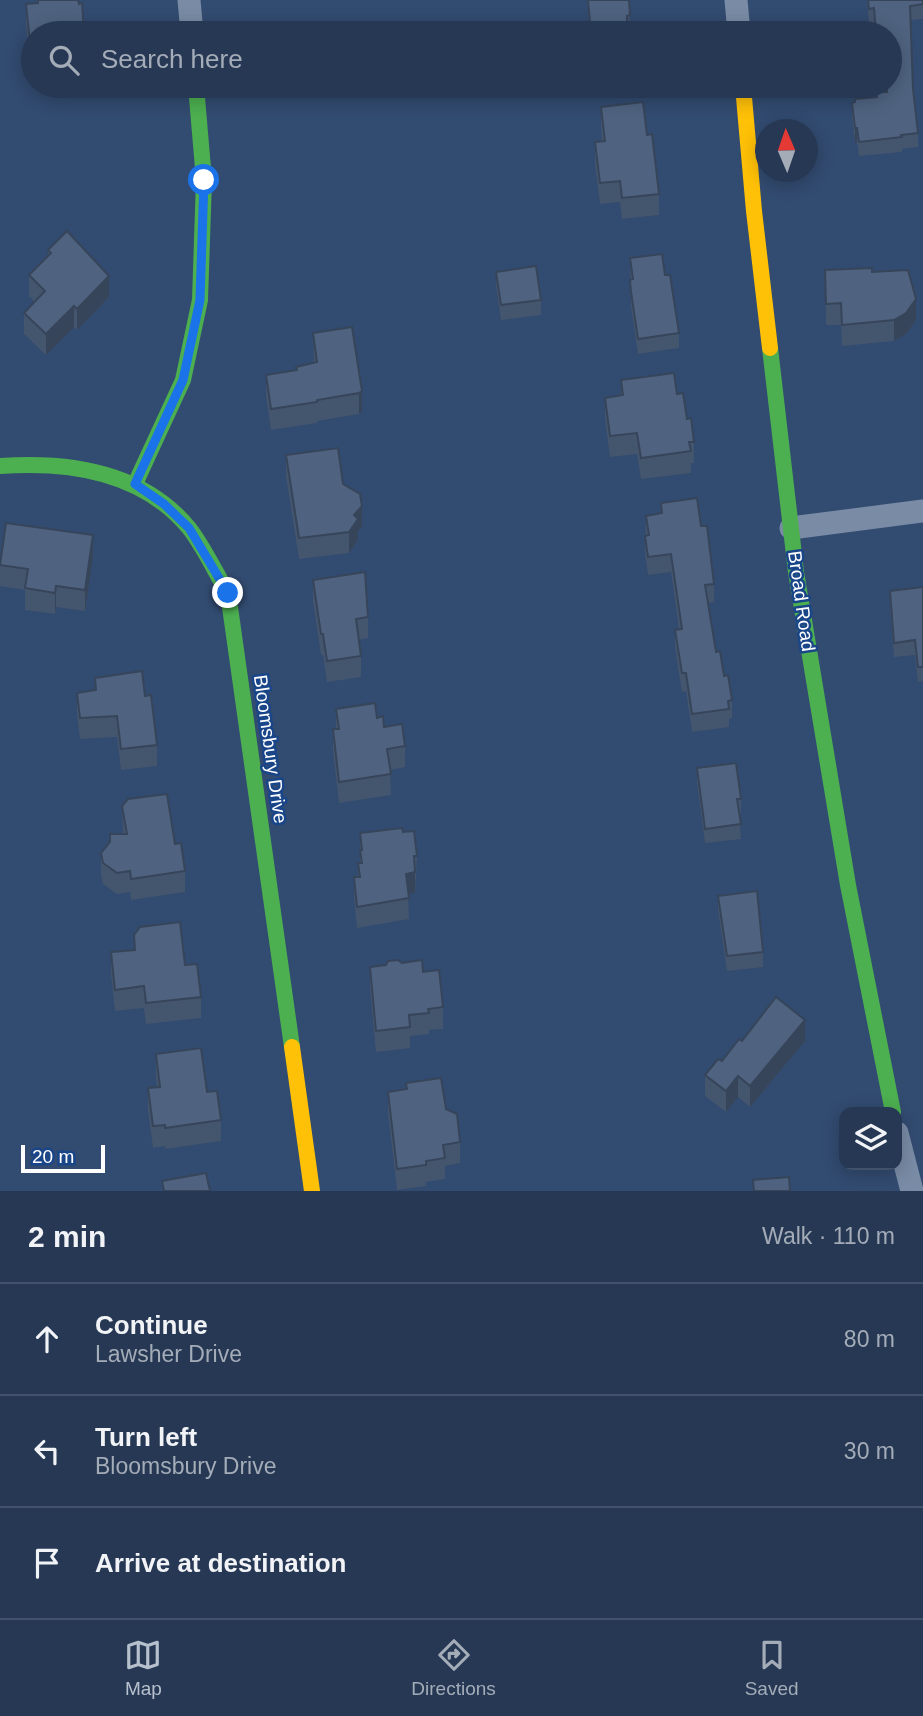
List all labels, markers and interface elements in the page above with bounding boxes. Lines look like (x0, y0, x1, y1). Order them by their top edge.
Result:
search box (21, 21, 902, 98)
icon: search (45, 41, 83, 79)
text: Search here (101, 44, 243, 74)
north arrow (755, 119, 818, 182)
route start (188, 164, 219, 195)
street label: Broad Road (784, 549, 819, 653)
route end (212, 577, 243, 608)
street label: Bloomsbury Drive (250, 673, 291, 825)
map controls (839, 1107, 902, 1170)
button: layers (839, 1107, 902, 1170)
scale bar (21, 1142, 105, 1174)
text: 20 m (32, 1146, 74, 1167)
text: 2 min (28, 1220, 106, 1253)
text: Walk · 110 m (762, 1223, 895, 1249)
text: Continue (95, 1310, 208, 1340)
icon: ahead (28, 1320, 66, 1358)
text: 80 m (844, 1326, 895, 1352)
text: Lawsher Drive (95, 1341, 242, 1367)
text: Turn left (95, 1422, 197, 1452)
icon: left (28, 1432, 66, 1470)
text: 30 m (844, 1438, 895, 1464)
text: Bloomsbury Drive (95, 1453, 277, 1479)
icon: arrive (28, 1544, 66, 1582)
text: Arrive at destination (95, 1548, 346, 1578)
tab: Map (124, 1636, 162, 1700)
tab: Directions (411, 1636, 496, 1700)
tab: Saved (745, 1636, 799, 1700)

